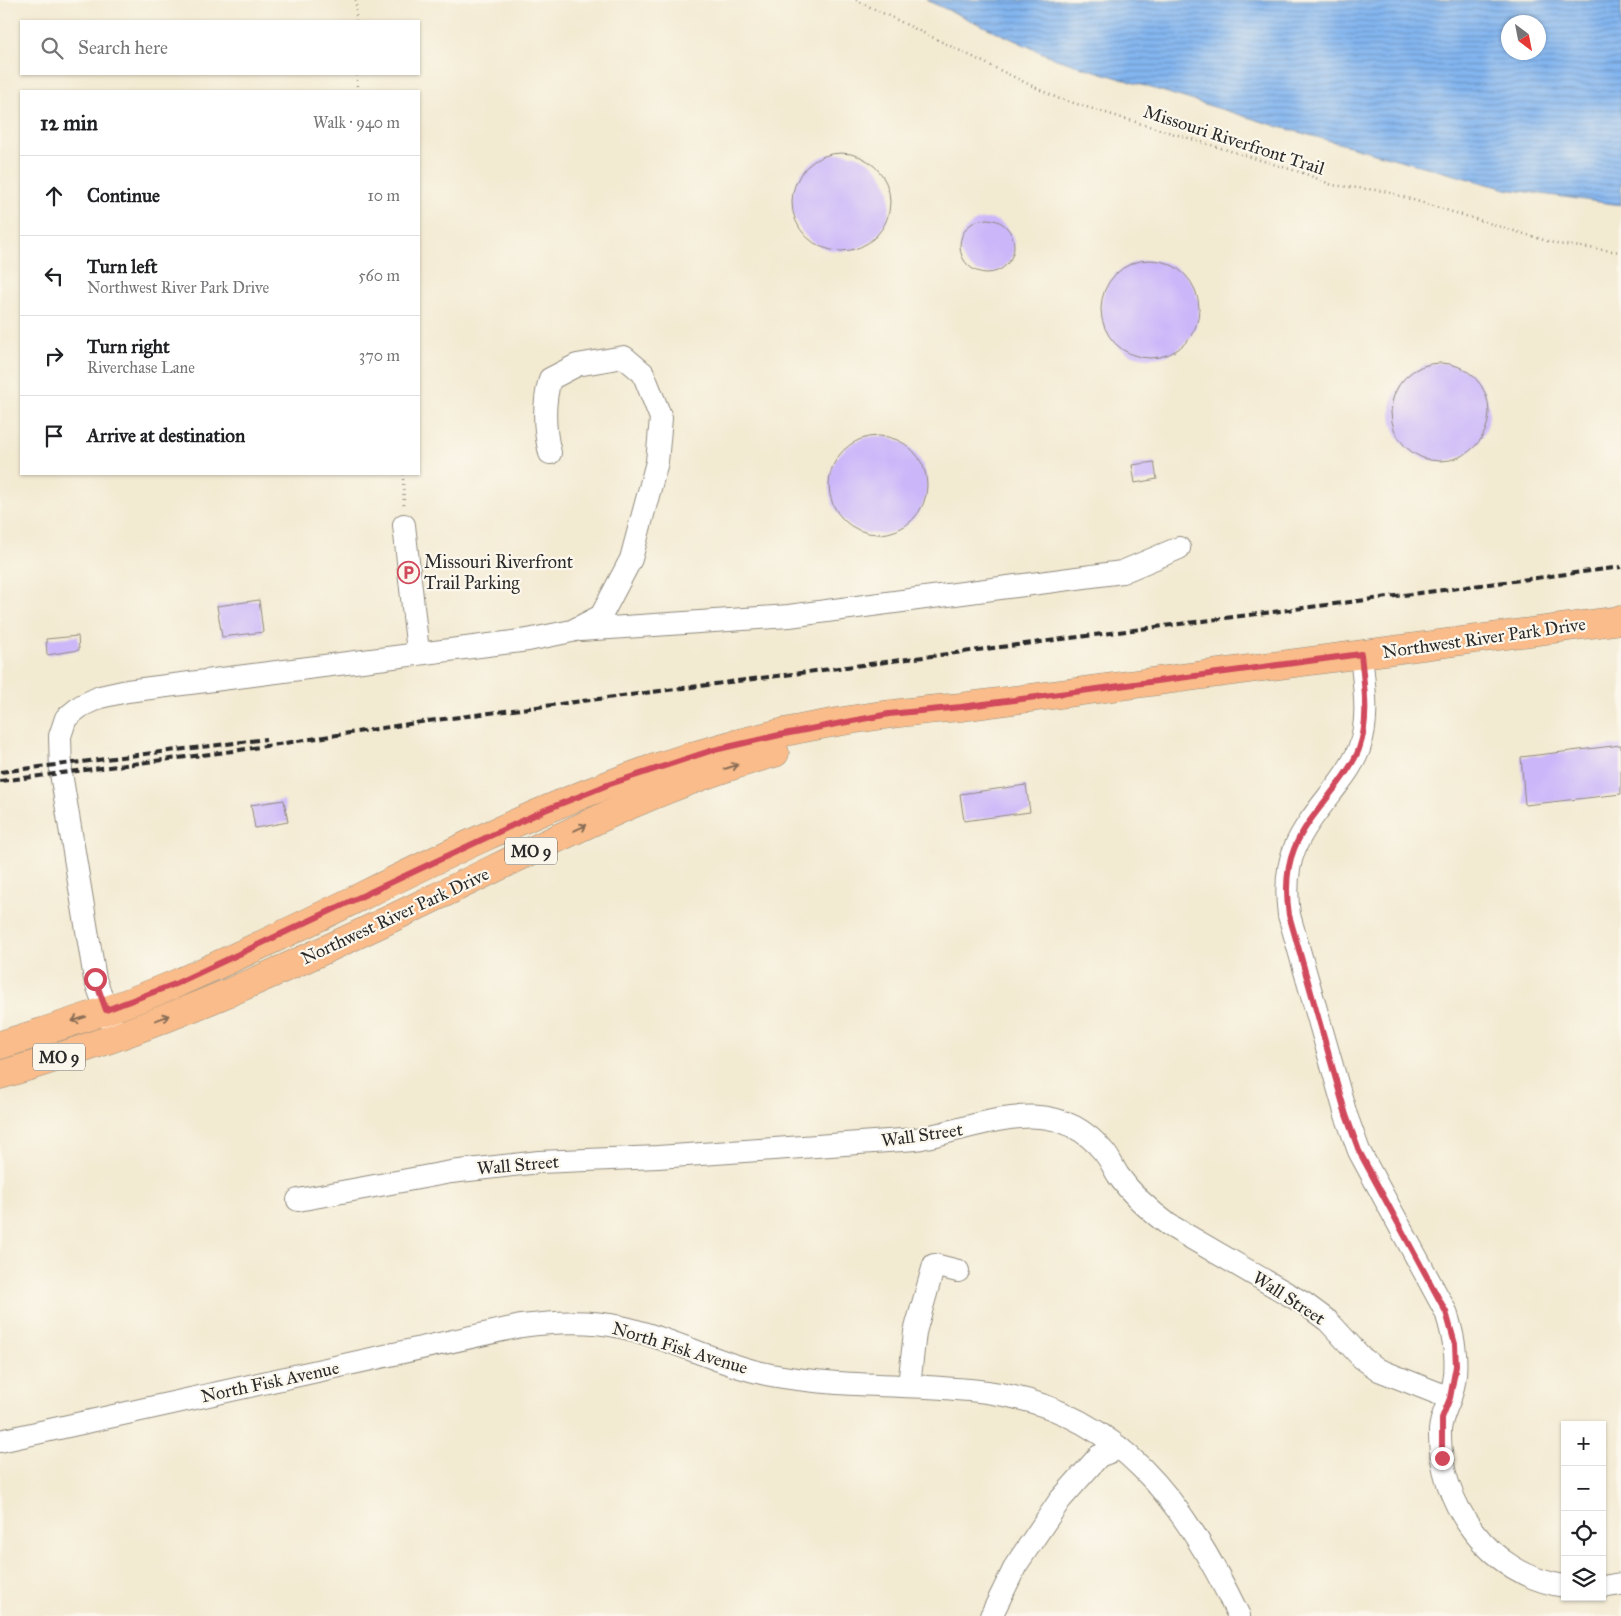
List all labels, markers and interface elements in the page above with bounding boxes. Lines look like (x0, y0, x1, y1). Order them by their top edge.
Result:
north arrow (1501, 15, 1546, 60)
search box (20, 20, 420, 75)
icon: search (38, 34, 66, 62)
text: Search here (78, 36, 168, 59)
street label: Missouri Riverfront Trail (1141, 100, 1327, 180)
text: 12 min (40, 110, 98, 136)
text: Walk · 940 m (313, 113, 400, 132)
icon: ahead (40, 182, 68, 210)
text: Continue (87, 184, 160, 207)
text: 10 m (368, 186, 400, 205)
text: Turn left (87, 255, 157, 278)
icon: left (40, 262, 68, 290)
text: 560 m (358, 266, 400, 285)
text: Northwest River Park Drive (87, 278, 269, 297)
text: Turn right (87, 335, 170, 358)
icon: right (40, 342, 68, 370)
text: 370 m (359, 346, 400, 365)
text: Riverchase Lane (87, 358, 195, 377)
icon: arrive (40, 422, 68, 450)
text: Arrive at destination (87, 424, 245, 447)
place label: Missouri Riverfront Trail Parking (424, 551, 574, 595)
parking icon: Missouri Riverfront Trail Parking (396, 560, 420, 584)
street label: Northwest River Park Drive (1381, 613, 1587, 663)
one-way arrow (722, 761, 738, 771)
one-way arrow (572, 823, 587, 833)
road number: MO 9 (505, 838, 557, 864)
street label: Northwest River Park Drive (297, 863, 493, 969)
route start (84, 968, 107, 991)
one-way arrow (154, 1013, 169, 1022)
one-way arrow (72, 1015, 88, 1025)
road number: MO 9 (33, 1044, 85, 1070)
street label: Wall Street (880, 1118, 965, 1152)
street label: Wall Street (476, 1150, 561, 1180)
street label: Wall Street (1249, 1266, 1330, 1330)
street label: North Fisk Avenue (610, 1317, 750, 1379)
street label: North Fisk Avenue (199, 1357, 341, 1407)
map controls (1561, 1421, 1606, 1601)
button: + (1561, 1421, 1606, 1466)
route end (1431, 1447, 1454, 1470)
button: − (1561, 1466, 1606, 1511)
button: locate (1561, 1511, 1606, 1556)
button: layers (1561, 1556, 1606, 1601)

